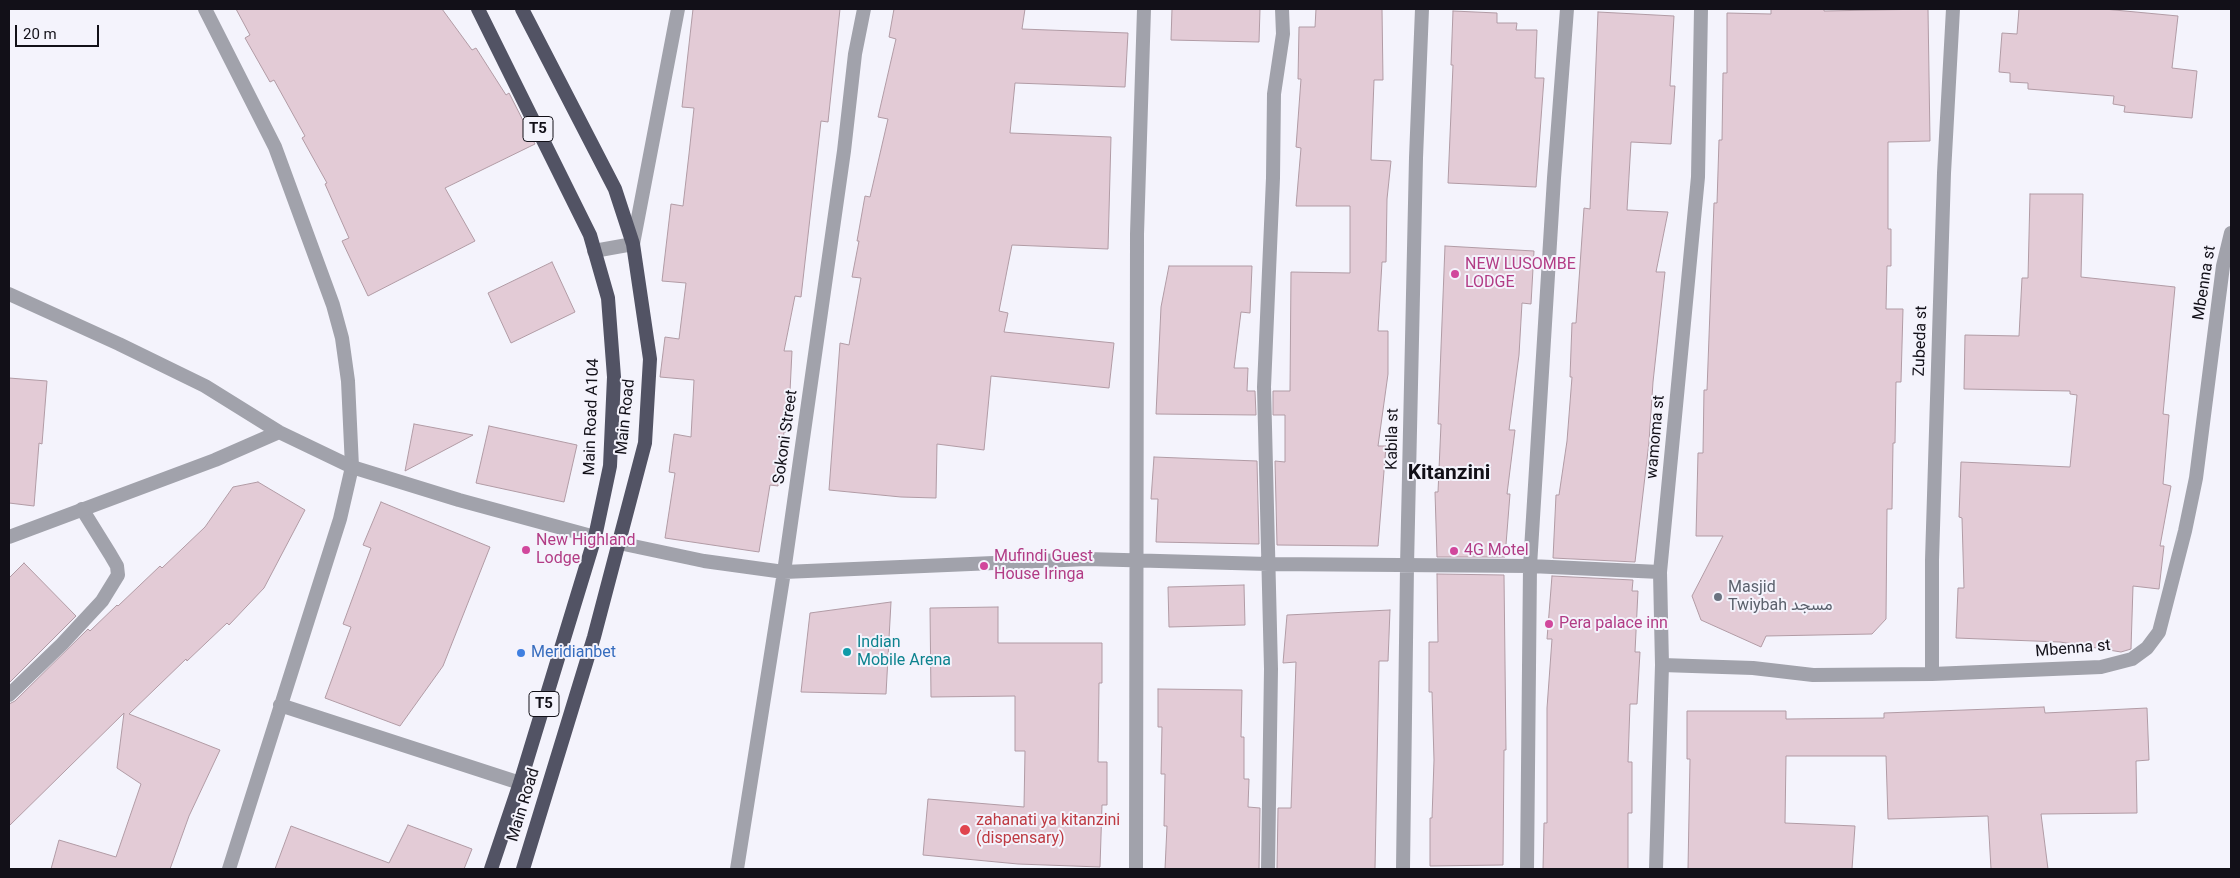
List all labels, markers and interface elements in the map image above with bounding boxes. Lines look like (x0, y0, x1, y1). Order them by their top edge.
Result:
scale bar (18, 15, 101, 47)
text: 20 m (23, 25, 57, 43)
road number: T5 (523, 116, 553, 142)
street label: Mbenna st (2190, 244, 2220, 322)
place label: NEW LUSOMBE LODGE (1465, 255, 1576, 293)
marker: NEW LUSOMBE LODGE (1449, 268, 1461, 280)
street label: Zubeda st (1910, 305, 1932, 377)
street label: Main Road A104 (580, 358, 604, 476)
street label: Main Road (612, 378, 640, 456)
street label: Sokoni Street (770, 389, 802, 485)
street label: wamoma st (1643, 394, 1669, 480)
street label: Kabila st (1383, 408, 1403, 470)
district label: Kitanzini (1408, 461, 1490, 487)
place label: New Highland Lodge (536, 531, 635, 569)
place label: 4G Motel (1464, 541, 1529, 561)
marker: New Highland Lodge (520, 544, 532, 556)
marker: 4G Motel (1448, 545, 1460, 557)
place label: Mufindi Guest House Iringa (994, 547, 1093, 585)
marker: Mufindi Guest House Iringa (978, 560, 990, 572)
place label: Masjid Twiybah مسجد (1728, 578, 1833, 616)
marker: Masjid Twiybah مسجد (1712, 591, 1724, 603)
place label: Pera palace inn (1559, 614, 1668, 634)
marker: Pera palace inn (1543, 618, 1555, 630)
place label: Indian Mobile Arena (857, 633, 951, 671)
street label: Mbenna st (2035, 636, 2111, 662)
place label: Meridianbet (531, 643, 616, 663)
marker: Indian Mobile Arena (841, 646, 853, 658)
marker: Meridianbet (515, 647, 527, 659)
road number: T5 (529, 692, 559, 716)
street label: Main Road (504, 766, 544, 844)
place label: zahanati ya kitanzini (dispensary) (976, 811, 1120, 849)
marker: zahanati ya kitanzini (dispensary) (958, 823, 972, 837)

